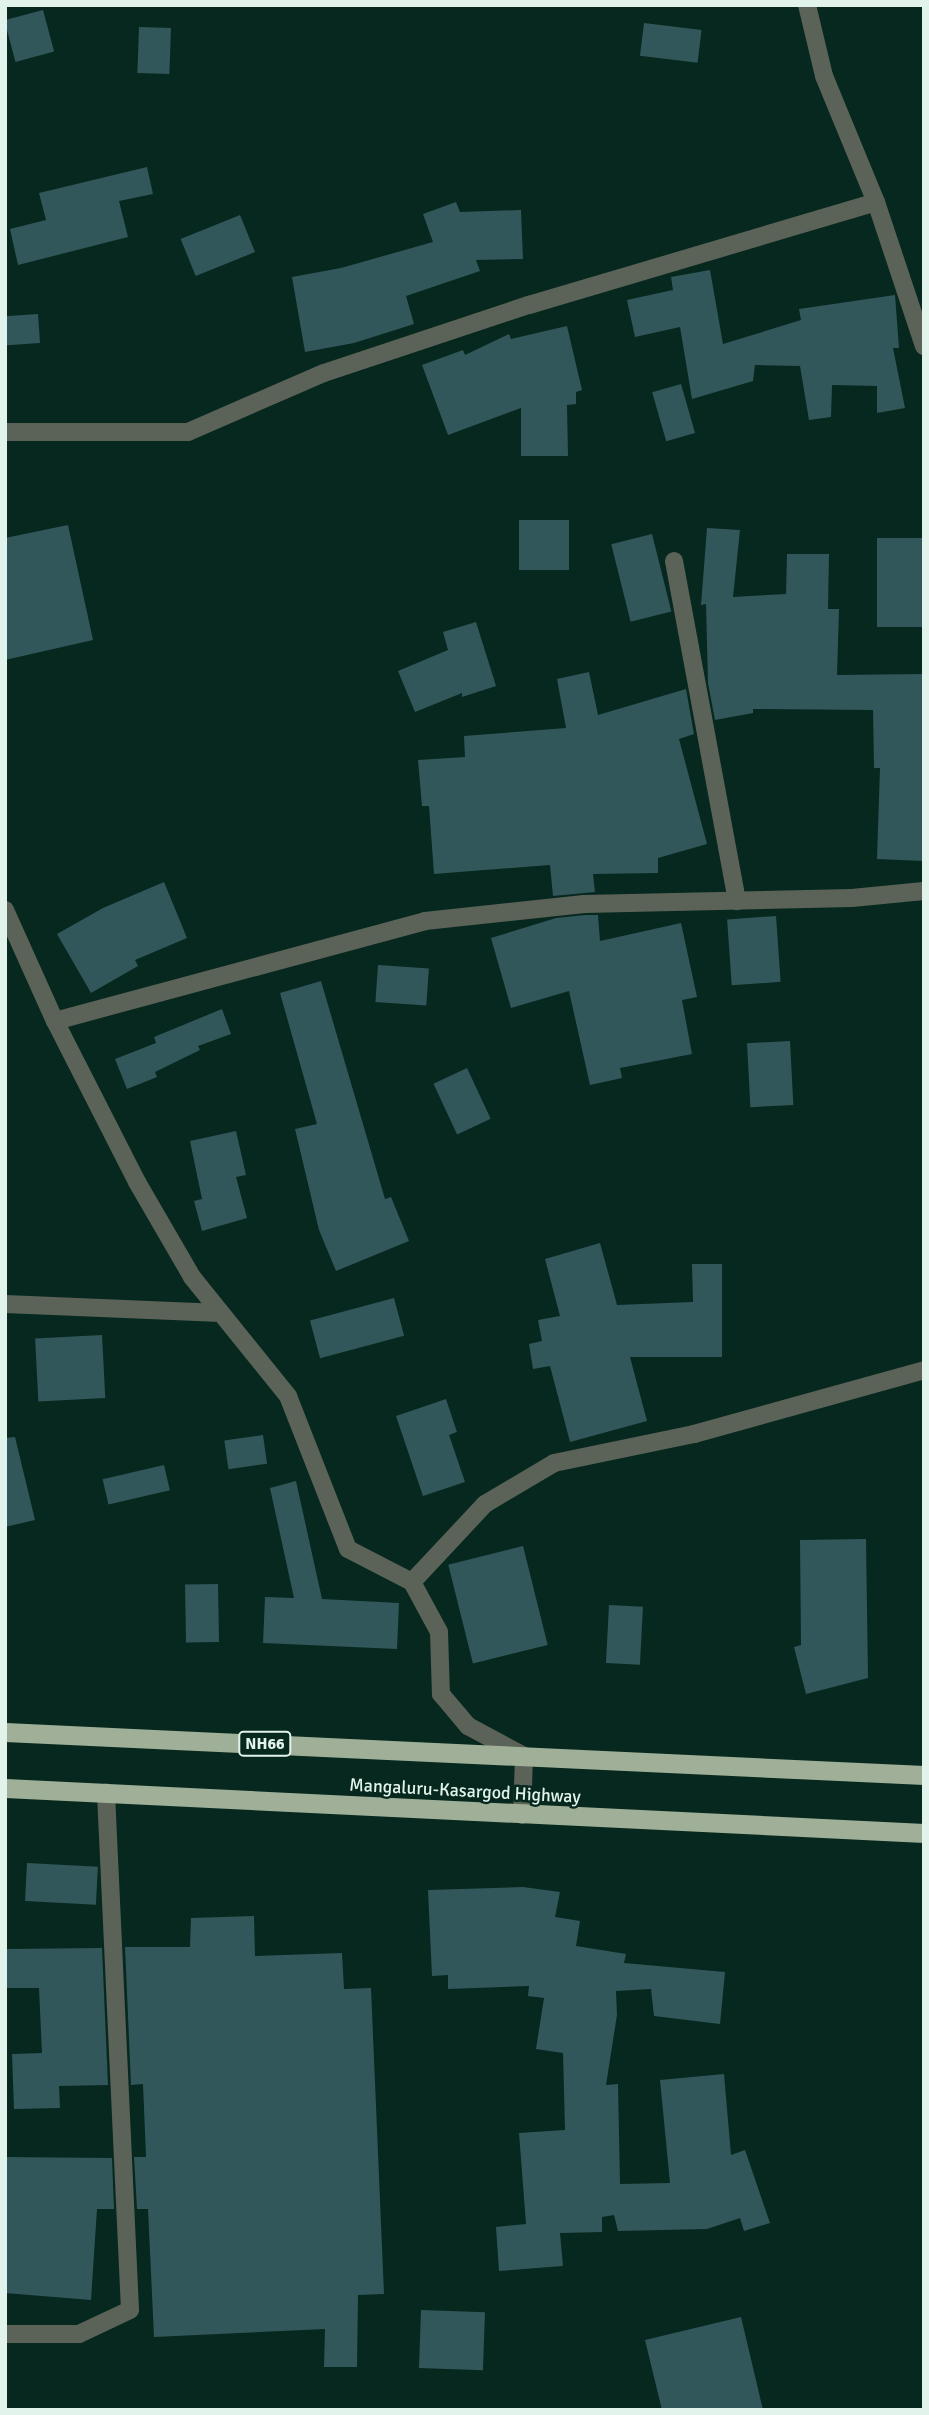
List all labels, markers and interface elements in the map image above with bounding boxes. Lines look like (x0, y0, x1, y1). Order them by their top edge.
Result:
road number: NH66 (237, 1732, 293, 1756)
street label: Mangaluru-Kasargod Highway (349, 1774, 581, 1808)

